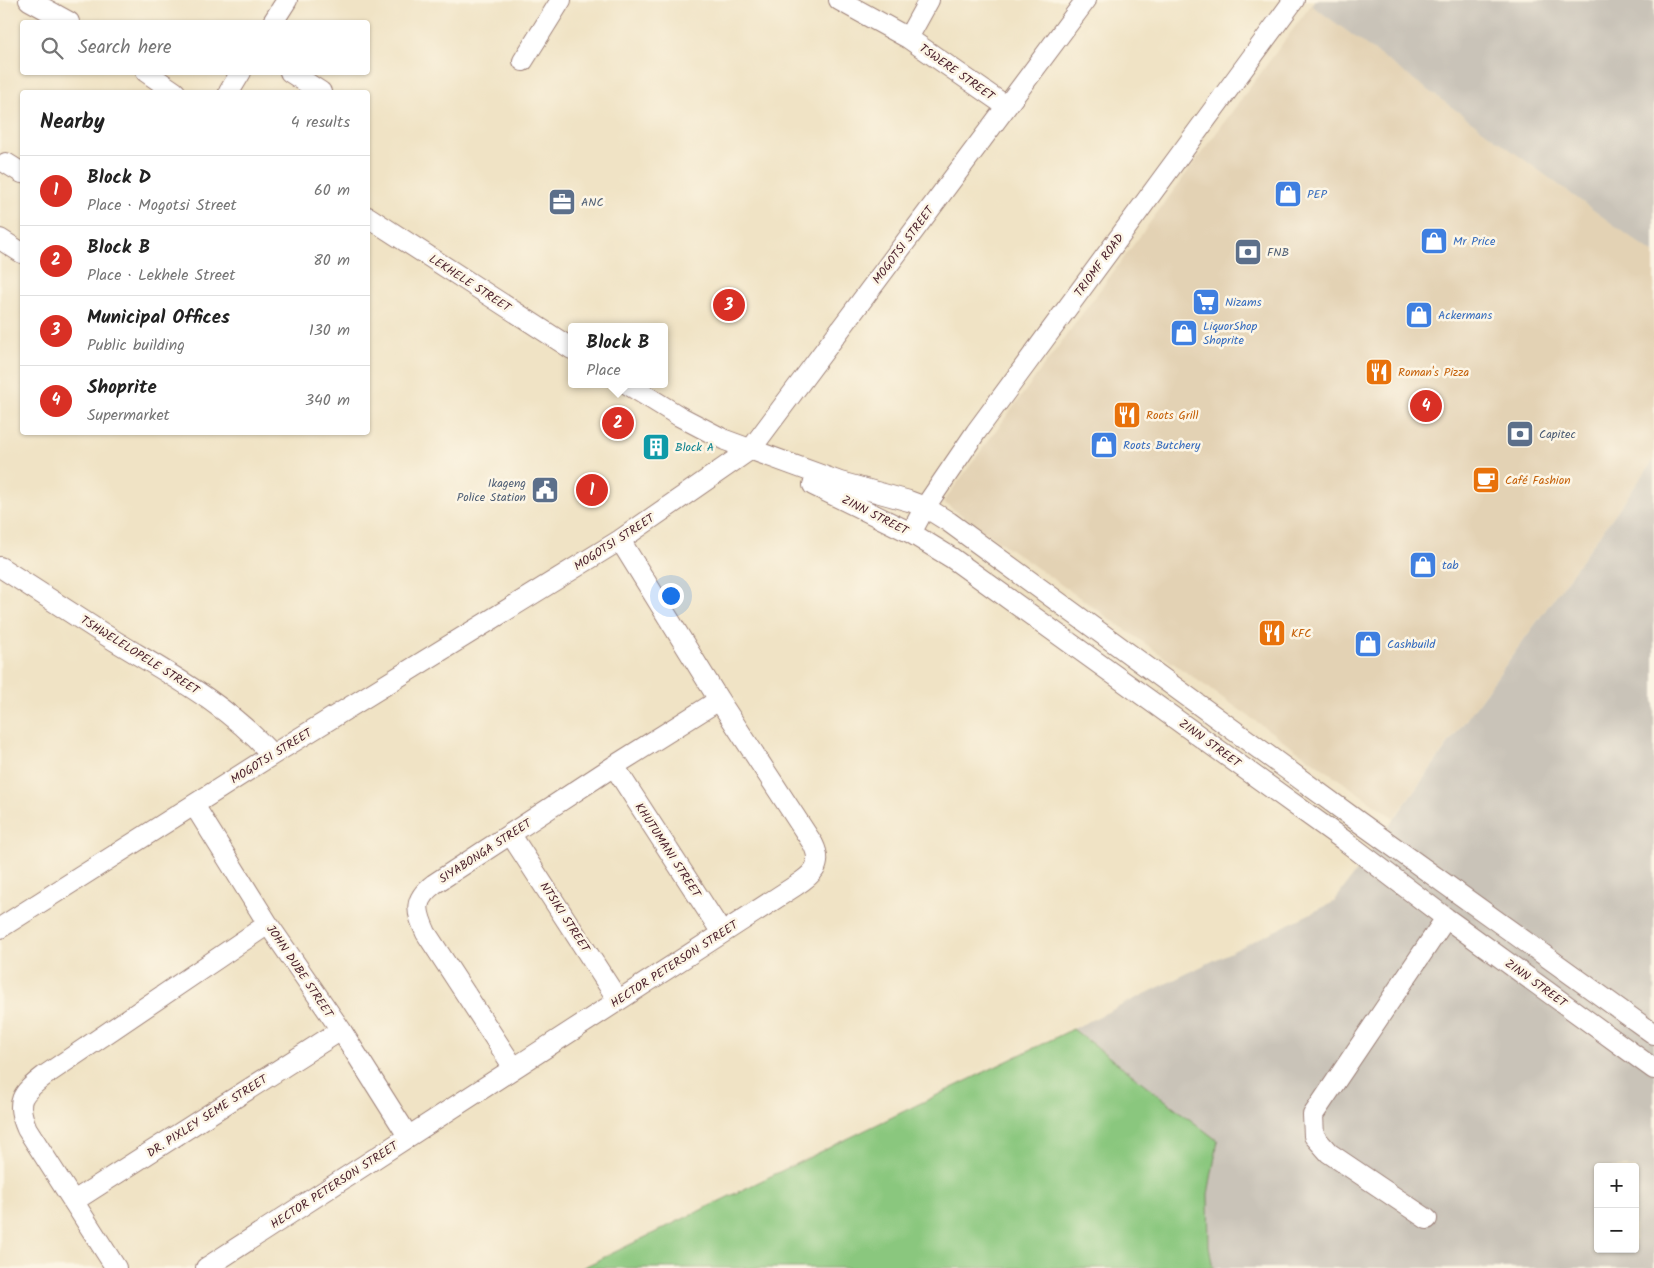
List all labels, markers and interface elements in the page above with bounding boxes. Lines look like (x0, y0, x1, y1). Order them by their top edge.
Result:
search box (20, 20, 370, 75)
text: Search here (78, 33, 172, 63)
icon: search (38, 34, 66, 62)
street label: TSWERE STREET (915, 39, 1000, 106)
text: Nearby (40, 106, 105, 139)
text: 4 results (291, 110, 350, 135)
text: Block D (87, 163, 151, 193)
text: 1 (54, 178, 58, 203)
text: 60 m (314, 178, 350, 203)
shop icon: PEP (1273, 179, 1303, 209)
place label: PEP (1307, 185, 1328, 204)
office icon: ANC (547, 187, 577, 217)
text: Place · Mogotsi Street (87, 193, 237, 218)
place label: ANC (581, 193, 604, 212)
street label: MOGOTSI STREET (868, 201, 940, 288)
shop icon: Mr Price (1419, 226, 1449, 256)
street label: TRIOMF ROAD (1070, 229, 1129, 301)
place label: Mr Price (1453, 232, 1496, 251)
text: Block B (87, 233, 150, 263)
bank icon: FNB (1233, 237, 1263, 267)
place label: FNB (1267, 243, 1289, 262)
text: 2 (51, 248, 61, 273)
text: 80 m (313, 248, 350, 273)
street label: LEKHELE STREET (425, 250, 516, 318)
text: Place · Lekhele Street (87, 263, 235, 288)
pin: 3 (713, 286, 745, 324)
supermarket icon: Nizams (1191, 287, 1221, 317)
place label: Nizams (1225, 293, 1262, 312)
shop icon: Ackermans (1404, 300, 1434, 330)
text: Municipal Offices (87, 303, 230, 333)
place label: Ackermans (1438, 306, 1492, 325)
place label: LiquorShop Shoprite (1203, 317, 1258, 350)
text: 3 (52, 318, 60, 343)
text: 130 m (309, 318, 350, 343)
shop icon: LiquorShop Shoprite (1169, 318, 1199, 348)
popup (568, 323, 668, 388)
text: Block B (586, 328, 650, 358)
text: Public building (87, 333, 185, 358)
restaurant icon: Roman's Pizza (1364, 357, 1394, 387)
text: Place (586, 358, 621, 383)
place label: Roman's Pizza (1398, 363, 1470, 382)
text: Shoprite (87, 373, 157, 403)
pin: 4 (1410, 387, 1442, 425)
text: 4 (52, 388, 60, 413)
text: 340 m (305, 388, 350, 413)
restaurant icon: Roots Grill (1112, 400, 1142, 430)
text: Supermarket (87, 403, 170, 428)
pin: 2 (602, 404, 634, 442)
place label: Roots Grill (1146, 406, 1199, 425)
bank icon: Capitec (1505, 419, 1535, 449)
place label: Capitec (1539, 425, 1576, 444)
shop icon: Roots Butchery (1089, 430, 1119, 460)
building icon: Block A (641, 432, 671, 462)
place label: Roots Butchery (1123, 436, 1201, 455)
place label: Block A (675, 438, 714, 457)
cafe icon: Café Fashion (1471, 465, 1501, 495)
pin: 1 (576, 471, 608, 509)
place label: Café Fashion (1505, 471, 1571, 490)
place label: Ikageng Police Station (457, 474, 526, 507)
public building icon: Ikageng Police Station (530, 475, 560, 505)
street label: ZINN STREET (838, 491, 913, 541)
street label: MOGOTSI STREET (570, 508, 660, 576)
shop icon: tab (1408, 550, 1438, 580)
place label: tab (1442, 556, 1459, 575)
your location (658, 583, 684, 609)
street label: TSHWELELOPELE STREET (77, 611, 204, 701)
restaurant icon: KFC (1257, 618, 1287, 648)
place label: KFC (1291, 624, 1312, 643)
shop icon: Cashbuild (1353, 629, 1383, 659)
place label: Cashbuild (1387, 635, 1436, 654)
street label: ZINN STREET (1175, 714, 1246, 773)
street label: MOGOTSI STREET (227, 723, 317, 789)
street label: KHUTUMANI STREET (630, 799, 706, 903)
street label: SIYABONGA STREET (435, 813, 537, 889)
street label: NTSIKI STREET (535, 878, 595, 958)
street label: HECTOR PETERSON STREET (607, 915, 743, 1013)
street label: JOHN DUBE STREET (261, 921, 339, 1023)
street label: ZINN STREET (1501, 954, 1572, 1013)
street label: DR. PIXLEY SEME STREET (143, 1069, 273, 1163)
street label: HECTOR PETERSON STREET (267, 1136, 403, 1234)
map controls (1594, 1163, 1639, 1253)
button: + (1594, 1163, 1639, 1208)
button: − (1594, 1208, 1639, 1253)

